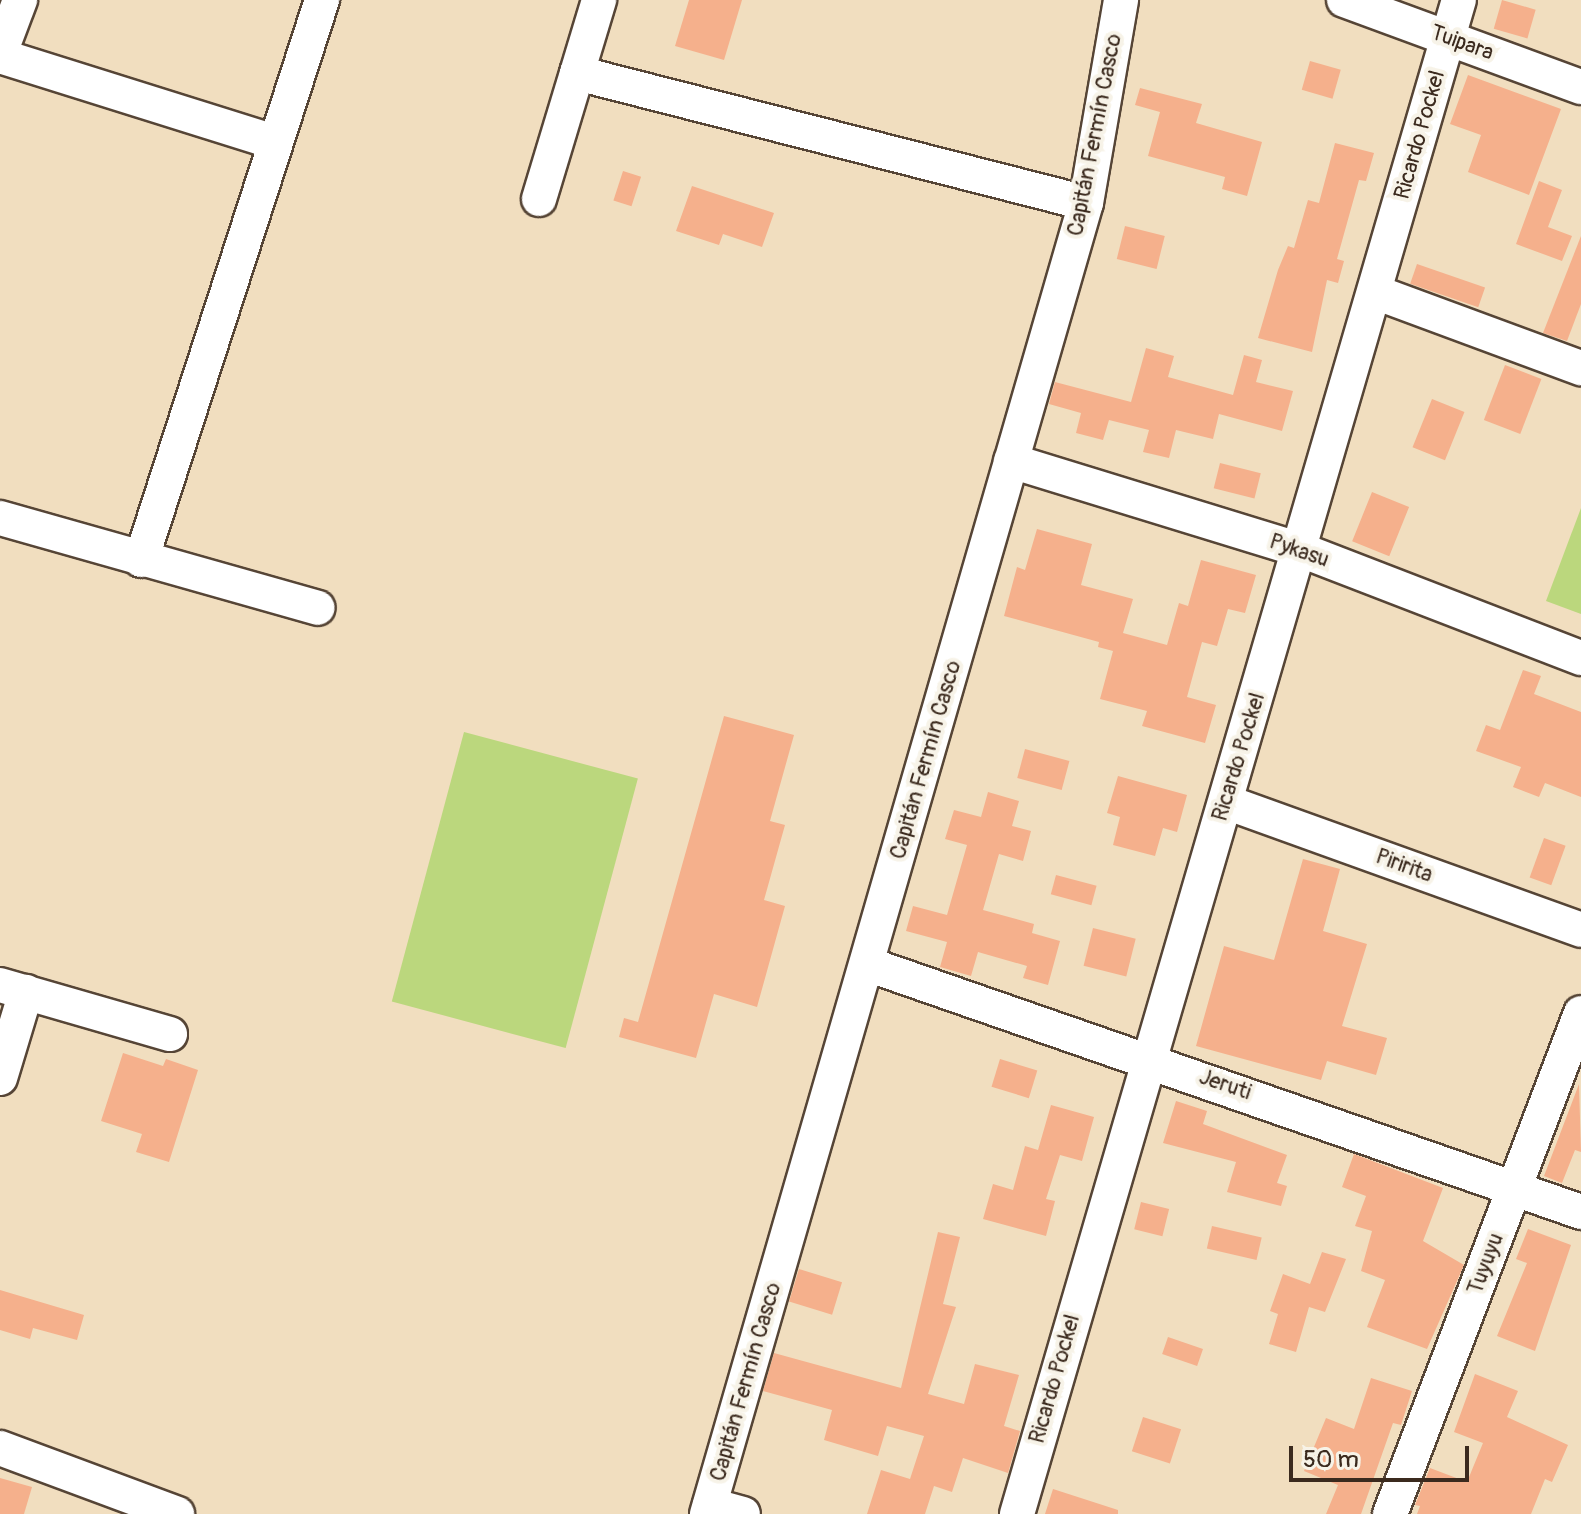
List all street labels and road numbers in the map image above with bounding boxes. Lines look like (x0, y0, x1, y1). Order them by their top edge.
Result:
street label: Tuipara (1427, 19, 1497, 67)
street label: Capitán Fermín Casco (1062, 32, 1128, 238)
street label: Ricardo Pockel (1389, 68, 1451, 202)
street label: Pykasu (1266, 529, 1332, 573)
street label: Capitán Fermín Casco (885, 658, 967, 862)
street label: Ricardo Pockel (1207, 690, 1271, 824)
street label: Piririta (1372, 844, 1436, 888)
street label: Jeruti (1196, 1064, 1254, 1106)
street label: Tuyuyu (1462, 1230, 1510, 1298)
street label: Capitán Fermín Casco (705, 1280, 787, 1484)
street label: Ricardo Pockel (1024, 1312, 1086, 1446)

